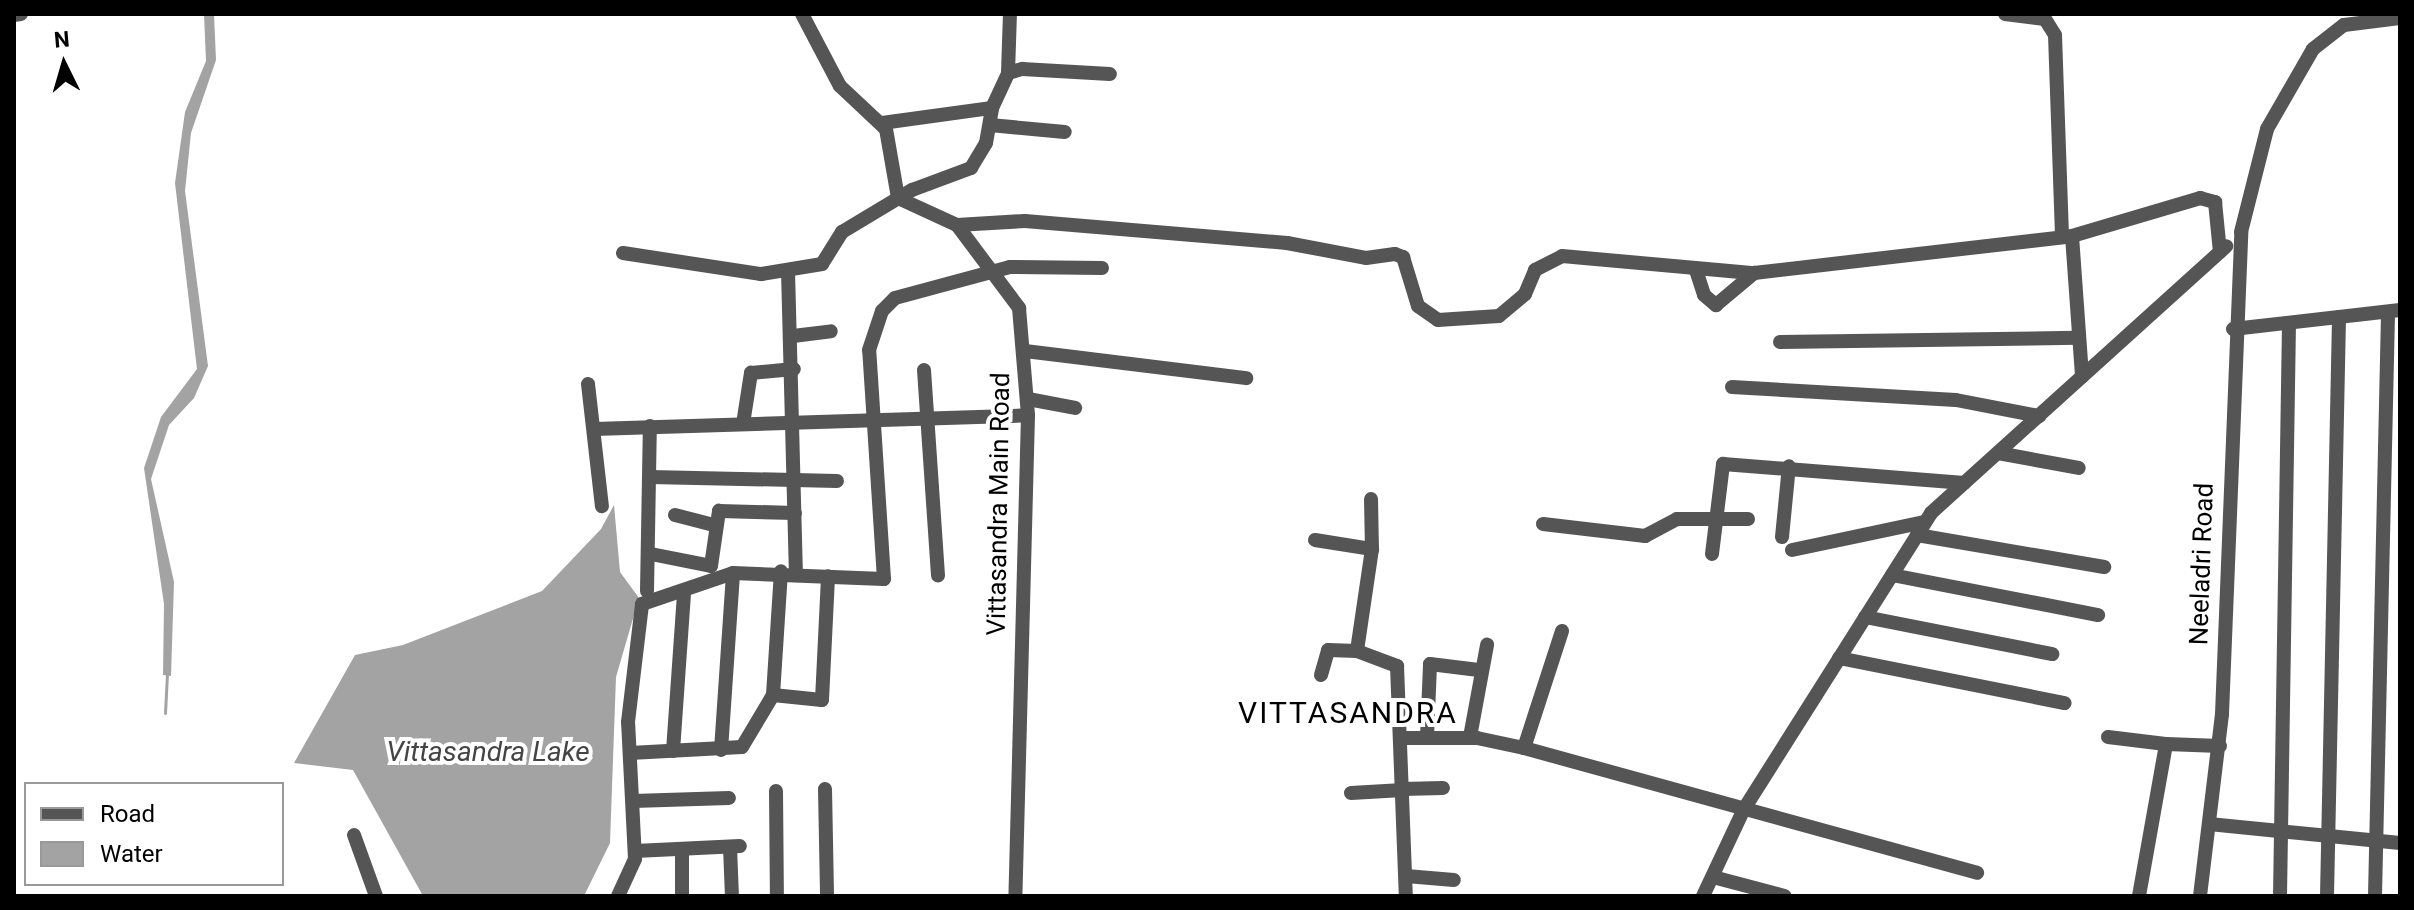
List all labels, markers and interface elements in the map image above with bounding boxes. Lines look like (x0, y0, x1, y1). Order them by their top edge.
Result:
north arrow (24, 24, 104, 104)
text: N (53, 26, 71, 53)
street label: Vittasandra Main Road (981, 372, 1017, 636)
street label: Neeladri Road (2184, 482, 2220, 646)
district label: VITTASANDRA (1238, 695, 1458, 731)
water label: Vittasandra Lake (386, 735, 590, 769)
legend (24, 782, 284, 886)
text: Road (100, 800, 155, 828)
text: Water (100, 840, 163, 868)

